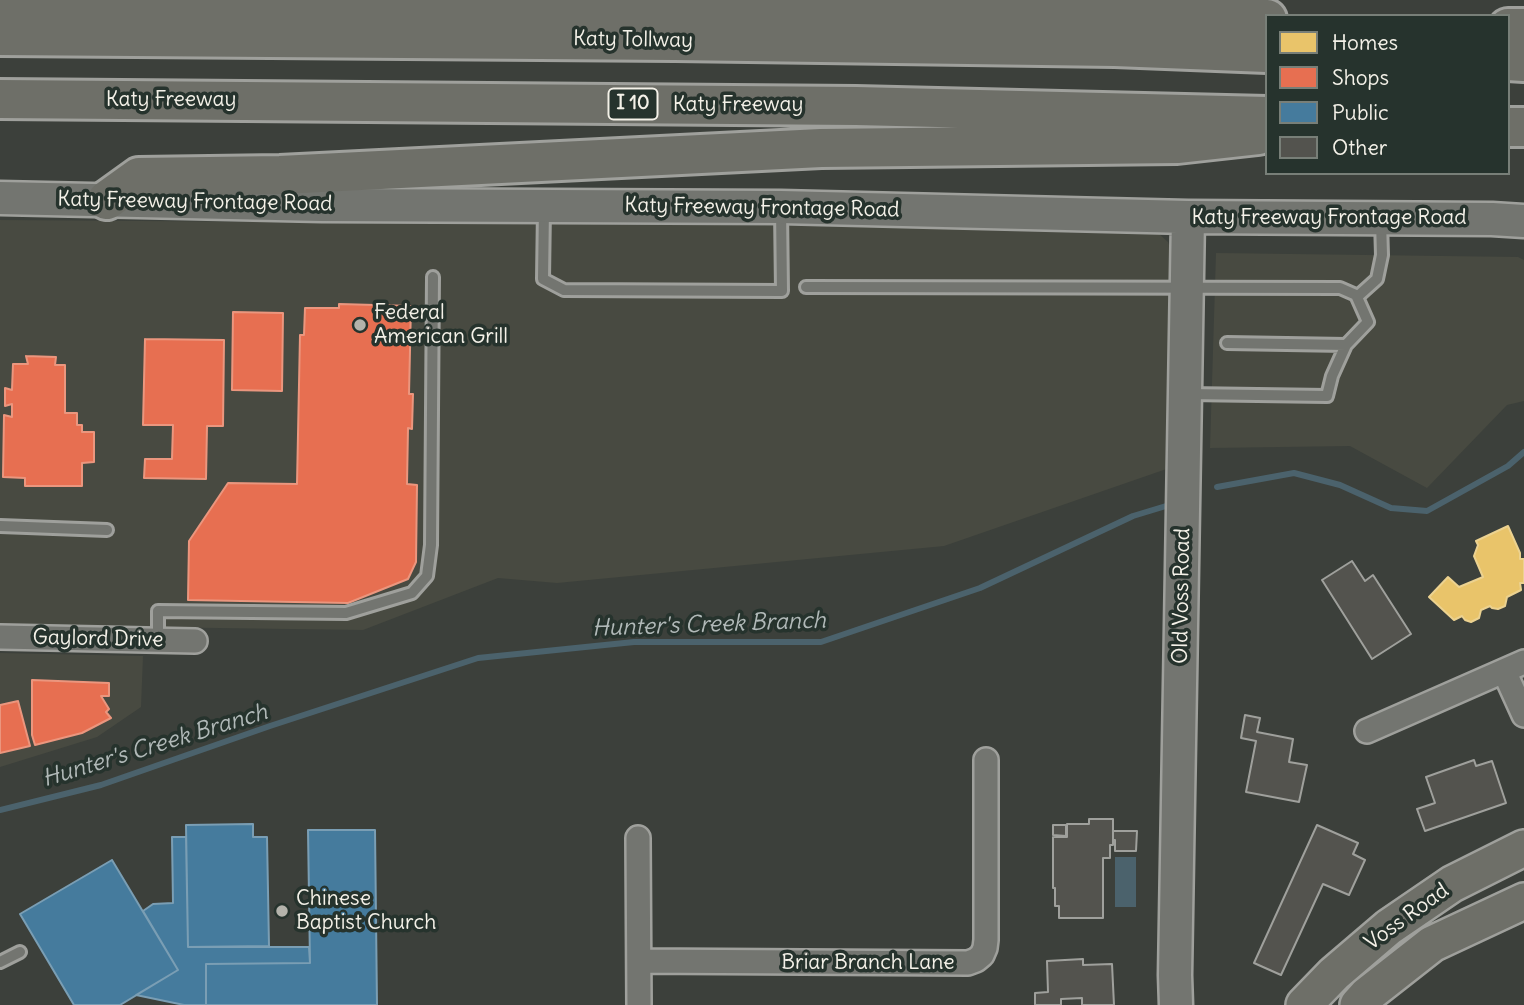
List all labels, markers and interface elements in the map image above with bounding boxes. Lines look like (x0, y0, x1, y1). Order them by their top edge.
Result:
legend (1265, 14, 1510, 175)
street label: Katy Tollway (573, 26, 693, 54)
text: Homes (1332, 29, 1398, 56)
text: Shops (1332, 64, 1389, 91)
street label: Katy Freeway (106, 87, 236, 113)
road number: I 10 (608, 88, 658, 120)
street label: Katy Freeway (673, 92, 803, 118)
text: Public (1332, 99, 1389, 126)
text: Other (1332, 134, 1387, 161)
street label: Katy Freeway Frontage Road (57, 187, 333, 217)
street label: Katy Freeway Frontage Road (624, 193, 900, 223)
street label: Katy Freeway Frontage Road (1191, 205, 1467, 231)
place label: Federal American Grill (374, 300, 508, 350)
marker: Federal American Grill (352, 317, 368, 333)
street label: Old Voss Road (1168, 528, 1196, 664)
water label: Hunter's Creek Branch (592, 607, 826, 643)
street label: Gaylord Drive (32, 625, 164, 653)
water label: Hunter's Creek Branch (39, 699, 271, 793)
street label: Voss Road (1360, 878, 1454, 956)
place label: Chinese Baptist Church (296, 886, 436, 936)
marker: Chinese Baptist Church (274, 903, 290, 919)
street label: Briar Branch Lane (781, 950, 955, 976)

